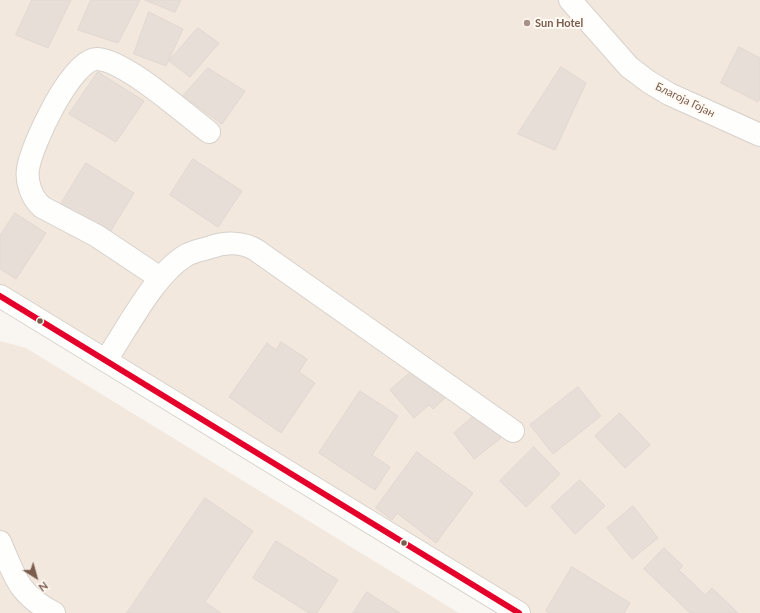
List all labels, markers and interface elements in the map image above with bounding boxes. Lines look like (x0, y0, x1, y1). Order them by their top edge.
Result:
place label: Sun Hotel (535, 16, 583, 30)
marker: Sun Hotel (522, 18, 532, 28)
street label: Благоја Гојан (653, 80, 717, 120)
unlabelled marker (35, 316, 45, 326)
unlabelled marker (399, 538, 409, 548)
north arrow (16, 557, 56, 597)
text: N (36, 579, 51, 595)

